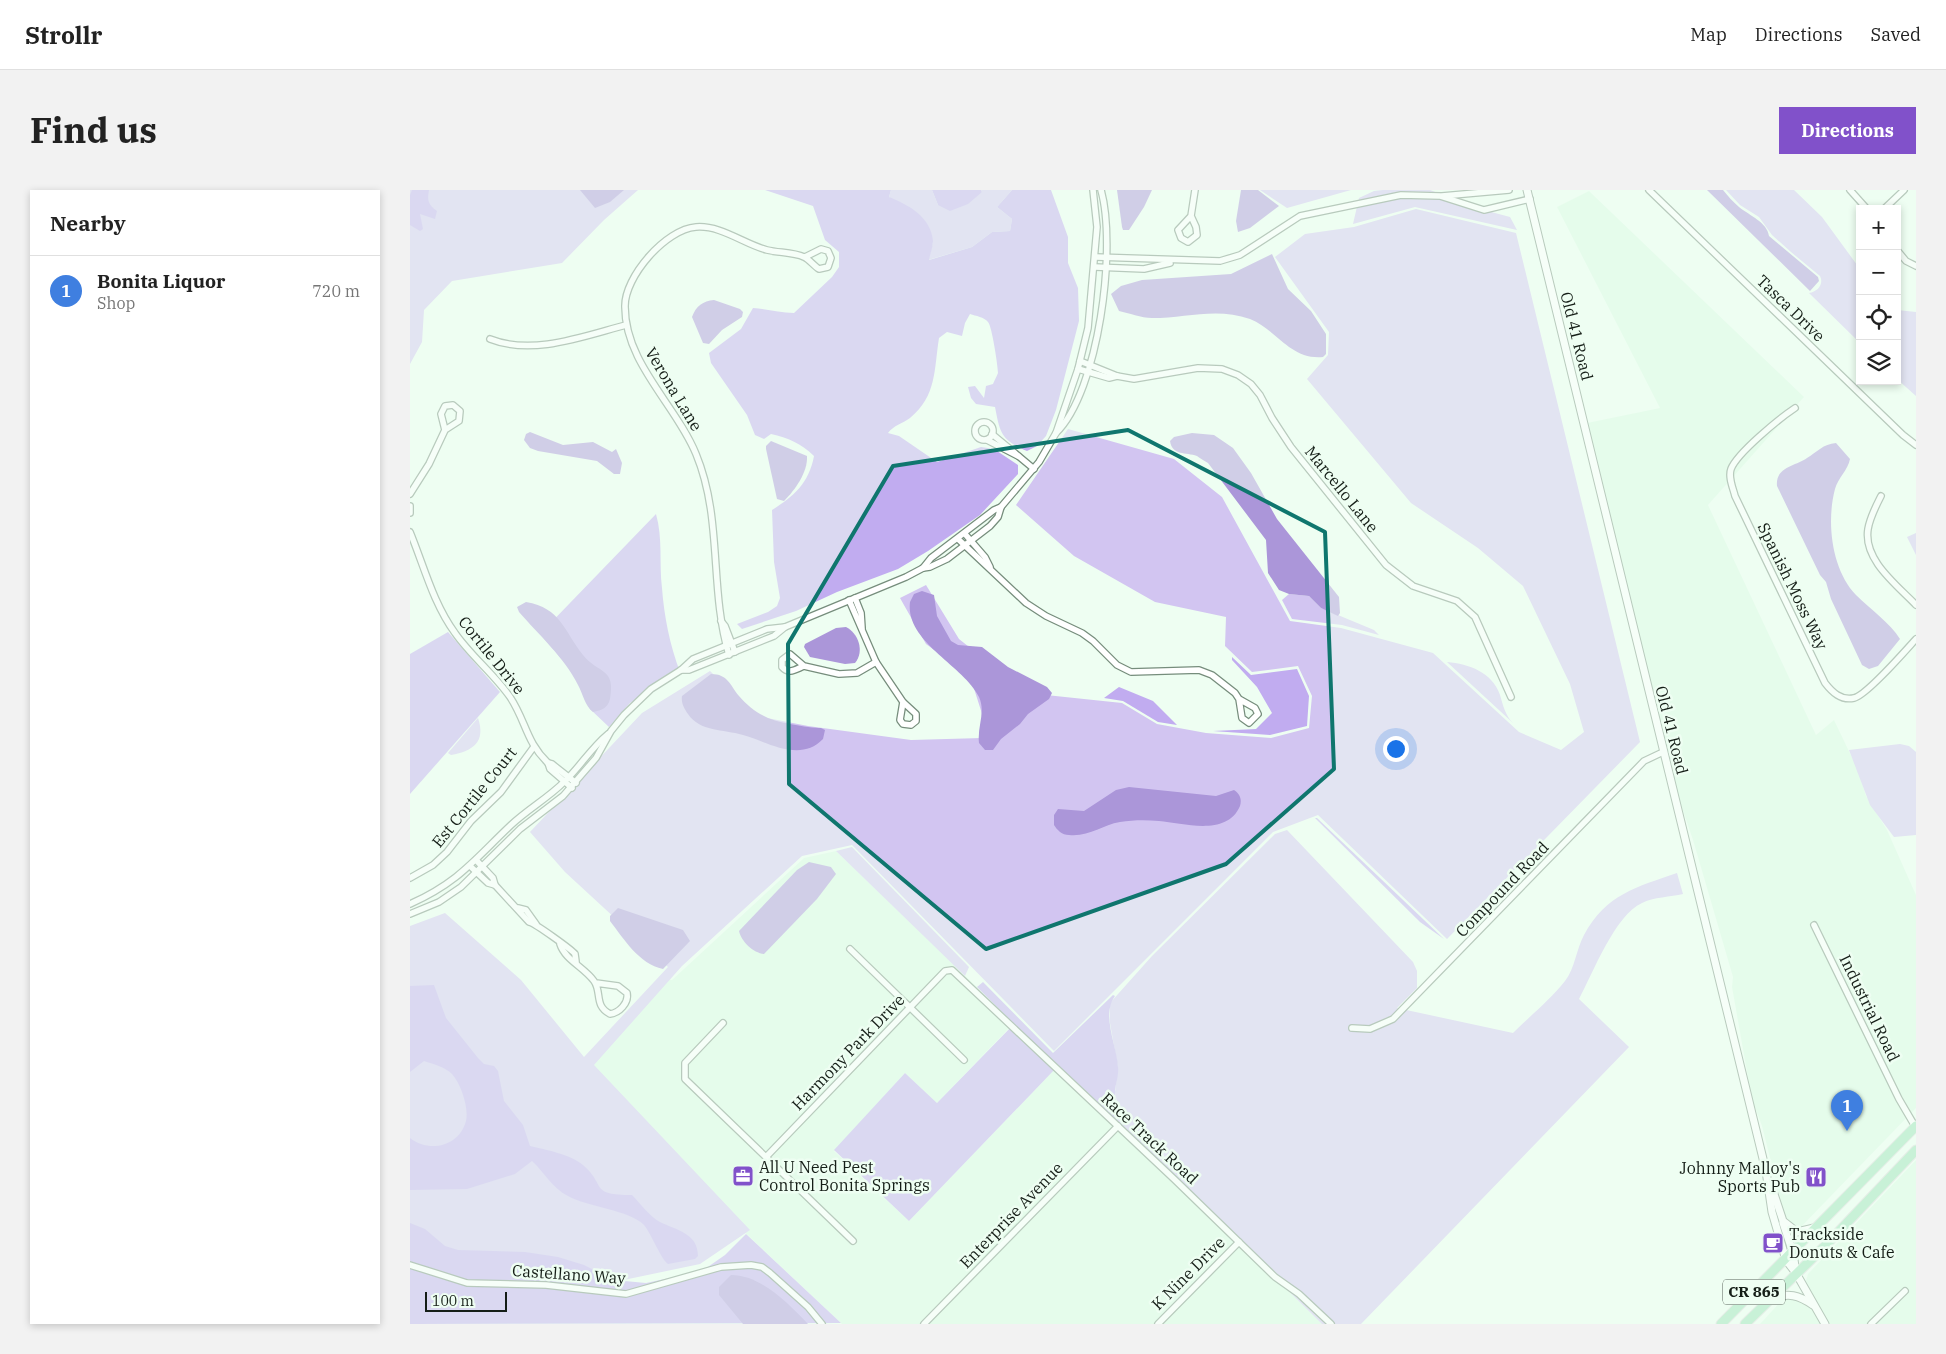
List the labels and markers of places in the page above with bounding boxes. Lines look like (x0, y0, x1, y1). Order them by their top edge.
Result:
pin: 1 (1831, 1090, 1863, 1131)
place label: All U Need Pest Control Bonita Springs (759, 1157, 930, 1195)
place label: Johnny Malloy's Sports Pub (1680, 1158, 1800, 1196)
office icon: All U Need Pest Control Bonita Springs (731, 1164, 755, 1188)
restaurant icon: Johnny Malloy's Sports Pub (1804, 1165, 1828, 1189)
place label: Trackside Donuts & Cafe (1789, 1224, 1895, 1262)
cafe icon: Trackside Donuts & Cafe (1761, 1231, 1785, 1255)

